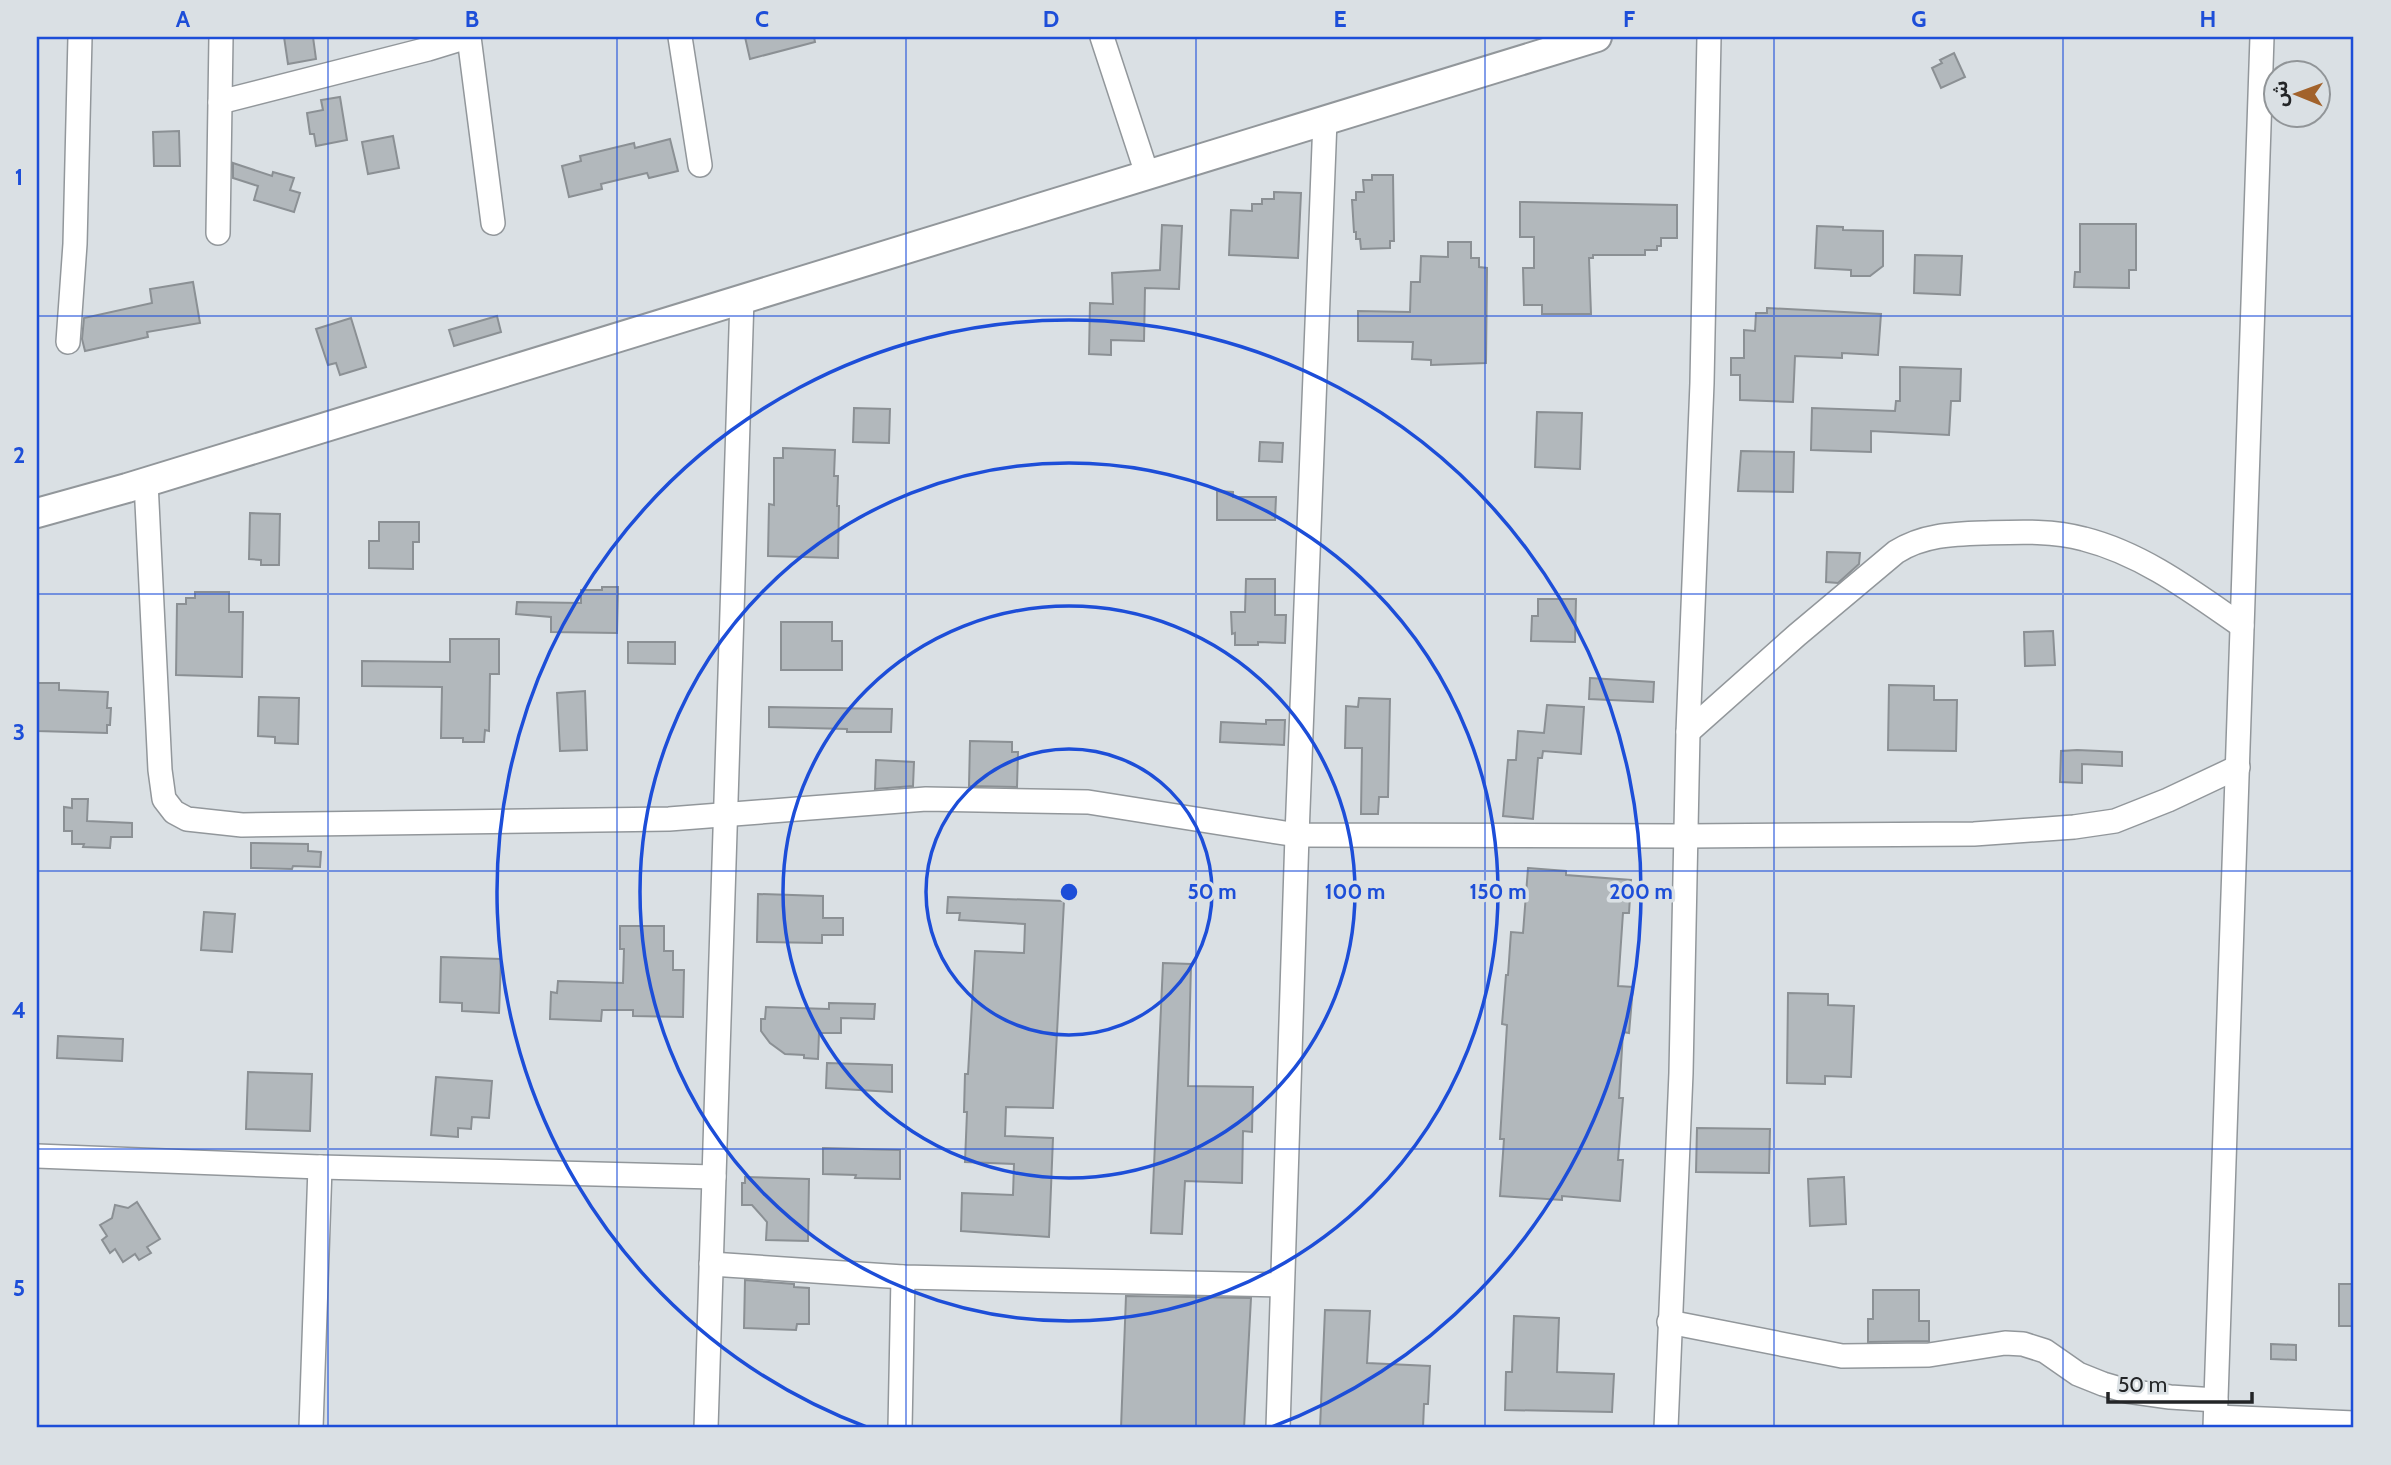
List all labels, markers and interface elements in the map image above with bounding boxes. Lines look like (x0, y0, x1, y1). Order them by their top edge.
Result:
text: A (176, 5, 191, 33)
text: B (465, 5, 479, 33)
text: C (755, 5, 769, 33)
text: D (1043, 5, 1059, 33)
text: E (1333, 5, 1347, 33)
text: F (1623, 5, 1635, 33)
text: G (1911, 5, 1927, 33)
text: H (2200, 5, 2216, 33)
north arrow (2262, 60, 2332, 130)
text: ش (2269, 80, 2292, 107)
text: 1 (15, 163, 23, 191)
text: 2 (13, 441, 25, 469)
text: 3 (13, 718, 25, 746)
text: 50 m (1187, 879, 1237, 904)
text: 100 m (1325, 879, 1385, 904)
text: 150 m (1470, 879, 1526, 904)
text: 200 m (1609, 879, 1673, 904)
centre of rings (1057, 880, 1081, 904)
text: 4 (12, 996, 26, 1024)
text: 5 (13, 1274, 25, 1302)
scale bar (2108, 1360, 2251, 1404)
text: 50 m (2118, 1372, 2167, 1397)

